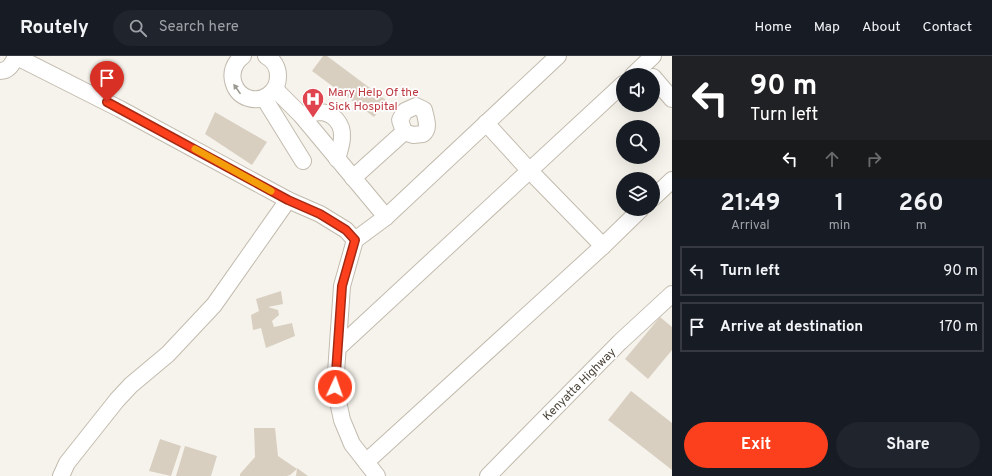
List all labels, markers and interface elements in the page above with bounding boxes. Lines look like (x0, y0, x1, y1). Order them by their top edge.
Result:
search box (113, 10, 393, 46)
text: Routely (20, 16, 89, 40)
icon: search (127, 17, 149, 39)
text: Search here (159, 18, 239, 37)
text: Home (755, 19, 792, 36)
text: Map (814, 19, 840, 36)
text: About (862, 19, 901, 36)
text: Contact (923, 19, 972, 36)
pin (90, 61, 124, 102)
icon: arrive (96, 67, 118, 89)
map controls (616, 68, 660, 216)
button: sound (616, 68, 660, 112)
text: 90 m (750, 69, 817, 105)
icon: left (684, 72, 736, 124)
one-way arrow (233, 83, 241, 94)
place label: Mary Help Of the Sick Hospital (328, 85, 419, 115)
hospital icon: Mary Help Of the Sick Hospital (300, 86, 326, 119)
text: Turn left (750, 104, 818, 127)
button: search (616, 120, 660, 164)
icon: left (779, 148, 801, 170)
icon: ahead (821, 148, 843, 170)
icon: right (863, 148, 885, 170)
button: layers (616, 172, 660, 216)
text: 21:49 (720, 189, 781, 219)
text: 1 (835, 189, 844, 219)
text: 260 (899, 189, 944, 219)
text: Arrival (731, 218, 770, 234)
text: min (829, 218, 850, 234)
text: m (916, 218, 927, 234)
icon: left (686, 260, 708, 282)
text: Turn left (720, 262, 780, 281)
text: 90 m (943, 262, 978, 281)
icon: arrive (686, 316, 708, 338)
text: Arrive at destination (720, 318, 863, 337)
text: 170 m (939, 318, 978, 337)
street label: Kenyatta Highway (540, 345, 620, 425)
position arrow (314, 366, 356, 408)
button: Exit (684, 422, 828, 468)
button: Share (836, 422, 980, 468)

